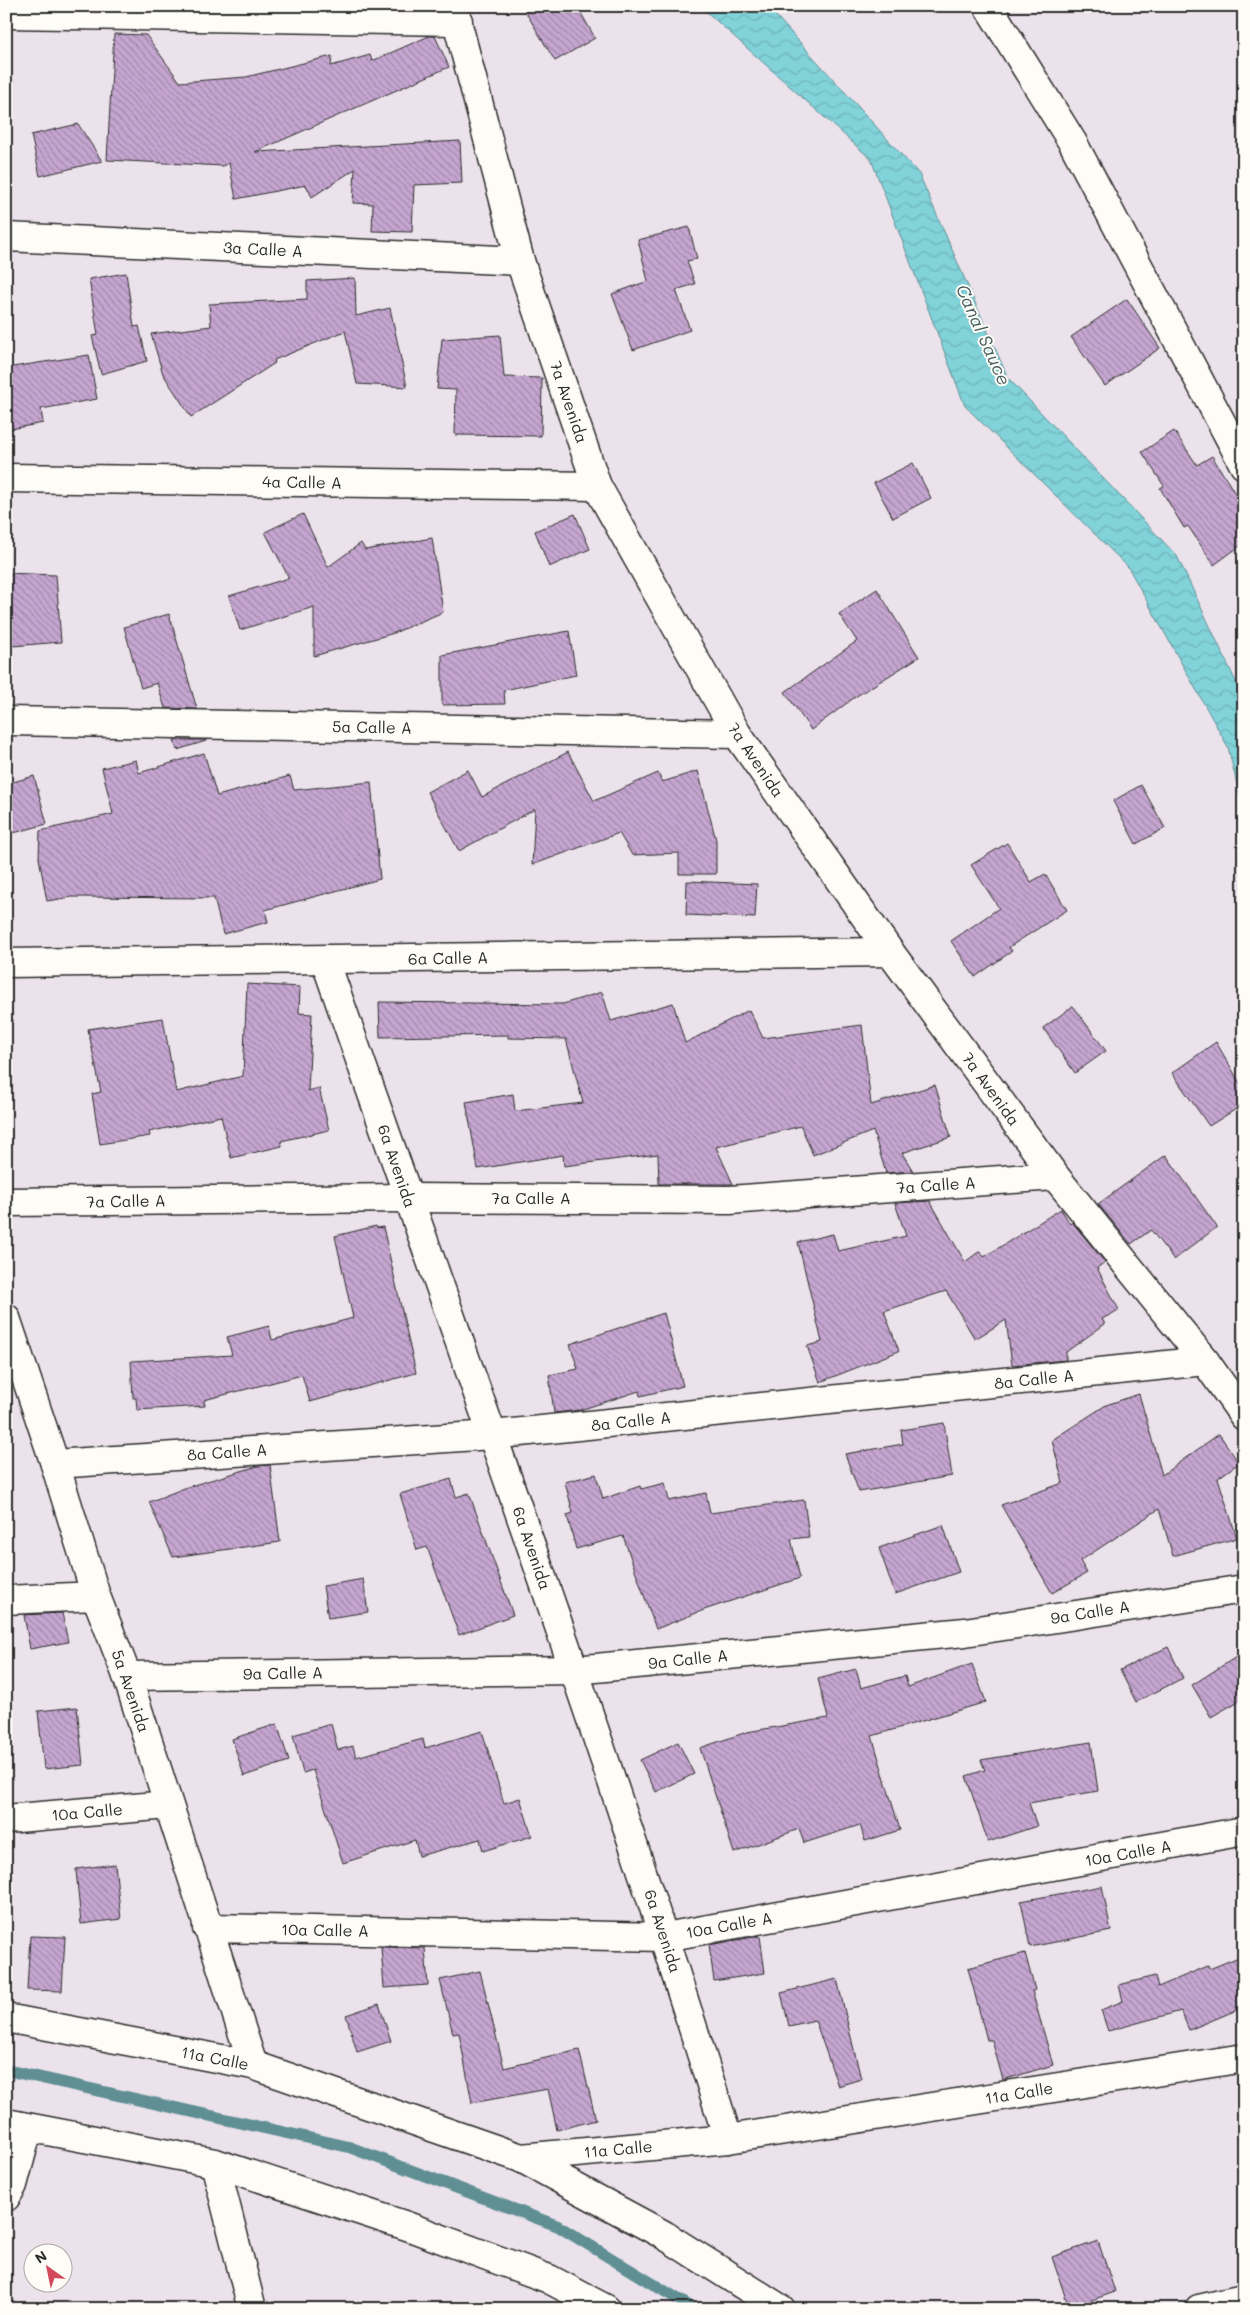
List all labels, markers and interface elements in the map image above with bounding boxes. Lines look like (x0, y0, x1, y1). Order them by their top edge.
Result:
street label: 3a Calle A (223, 236, 304, 261)
water label: Canal Sauce (951, 280, 1017, 389)
street label: 7a Avenida (546, 358, 593, 446)
street label: 4a Calle A (262, 470, 342, 493)
street label: 5a Calle A (332, 715, 412, 738)
street label: 7a Avenida (724, 718, 789, 801)
street label: 6a Calle A (408, 946, 488, 969)
street label: 7a Avenida (958, 1048, 1025, 1130)
street label: 6a Avenida (373, 1122, 421, 1210)
street label: 7a Calle A (896, 1171, 976, 1198)
street label: 7a Calle A (491, 1187, 571, 1208)
street label: 7a Calle A (86, 1189, 166, 1212)
street label: 8a Calle A (993, 1364, 1075, 1393)
street label: 8a Calle A (590, 1406, 672, 1435)
street label: 8a Calle A (186, 1438, 268, 1465)
street label: 6a Avenida (508, 1504, 556, 1592)
street label: 9a Calle A (1049, 1595, 1131, 1628)
street label: 9a Calle A (647, 1644, 729, 1673)
street label: 5a Avenida (108, 1647, 155, 1735)
street label: 9a Calle A (243, 1661, 323, 1684)
street label: 10a Calle (50, 1798, 123, 1825)
street label: 10a Calle A (1083, 1835, 1173, 1870)
street label: 6a Avenida (640, 1886, 687, 1975)
street label: 10a Calle A (684, 1907, 774, 1942)
street label: 10a Calle A (281, 1918, 369, 1941)
street label: 11a Calle (179, 2041, 251, 2074)
street label: 11a Calle (983, 2077, 1055, 2108)
street label: 11a Calle (583, 2135, 653, 2162)
north arrow (22, 2242, 72, 2292)
text: N (31, 2246, 50, 2268)

